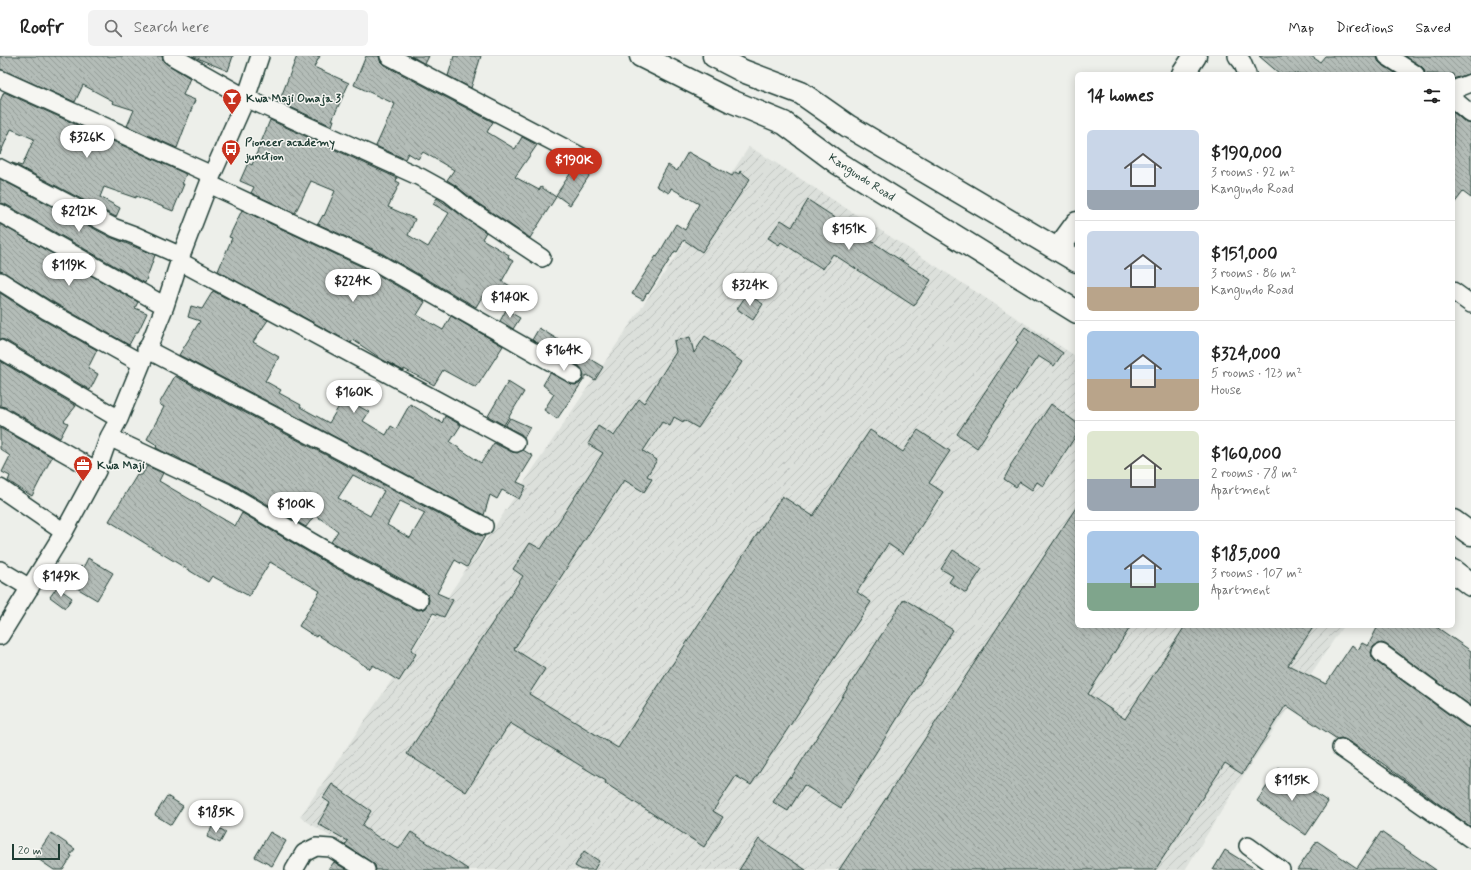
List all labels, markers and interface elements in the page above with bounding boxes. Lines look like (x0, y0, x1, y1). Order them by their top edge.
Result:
search box (88, 10, 368, 46)
text: Roofr (20, 15, 64, 40)
icon: search (102, 17, 124, 39)
text: Search here (134, 18, 209, 38)
text: Map (1288, 19, 1314, 37)
text: Directions (1336, 19, 1394, 37)
text: Saved (1416, 19, 1451, 37)
text: 14 homes (1087, 85, 1154, 107)
icon: filters (1421, 85, 1443, 107)
bar icon: Kwa Maji Omaja 3 (221, 87, 243, 115)
place label: Kwa Maji Omaja 3 (246, 91, 342, 107)
pin: $326K (59, 125, 115, 159)
text: $326K (69, 129, 105, 146)
place label: Pioneer academy junction (244, 135, 335, 165)
bus stop icon: Pioneer academy junction (220, 138, 242, 166)
text: $190,000 (1211, 142, 1282, 164)
icon: home (1119, 146, 1167, 194)
pin: $190K (546, 148, 602, 182)
street label: Kangundo Road (825, 150, 898, 205)
text: $190K (555, 152, 593, 169)
text: 3 rooms · 92 m² (1211, 164, 1295, 181)
text: Kangundo Road (1211, 181, 1294, 198)
pin: $212K (51, 199, 107, 233)
text: $212K (61, 203, 97, 220)
pin: $151K (821, 217, 877, 251)
text: $151K (832, 221, 866, 238)
text: $151,000 (1211, 243, 1277, 265)
icon: home (1119, 247, 1167, 295)
pin: $119K (41, 253, 97, 287)
text: $119K (51, 257, 87, 274)
text: 3 rooms · 86 m² (1211, 265, 1297, 282)
pin: $224K (325, 269, 381, 303)
text: $224K (334, 273, 372, 290)
pin: $324K (722, 273, 778, 307)
text: $324K (731, 277, 769, 294)
text: Kangundo Road (1211, 282, 1294, 299)
pin: $140K (482, 285, 538, 319)
text: $140K (491, 289, 529, 306)
pin: $164K (536, 338, 592, 372)
text: $164K (545, 342, 583, 359)
text: $324,000 (1211, 343, 1281, 365)
icon: home (1119, 347, 1167, 395)
text: 5 rooms · 123 m² (1211, 365, 1302, 382)
pin: $160K (326, 380, 382, 414)
text: House (1211, 382, 1242, 399)
text: $160K (335, 384, 373, 401)
text: $160,000 (1211, 443, 1281, 465)
icon: home (1119, 447, 1167, 495)
office icon: Kwa Maji (72, 454, 94, 482)
place label: Kwa Maji (97, 458, 145, 474)
text: 2 rooms · 78 m² (1211, 465, 1298, 482)
text: Apartment (1211, 482, 1270, 499)
pin: $100K (268, 492, 324, 526)
text: $100K (277, 496, 315, 513)
text: $185,000 (1211, 543, 1281, 565)
icon: home (1119, 547, 1167, 595)
pin: $149K (33, 564, 89, 598)
text: 3 rooms · 107 m² (1211, 565, 1303, 582)
text: $149K (42, 568, 80, 585)
text: Apartment (1211, 582, 1270, 599)
pin: $115K (1264, 768, 1320, 802)
text: $115K (1274, 772, 1310, 789)
pin: $185K (188, 800, 244, 834)
text: $185K (198, 804, 235, 821)
scale bar (12, 842, 60, 861)
text: 20 m (18, 844, 41, 858)

